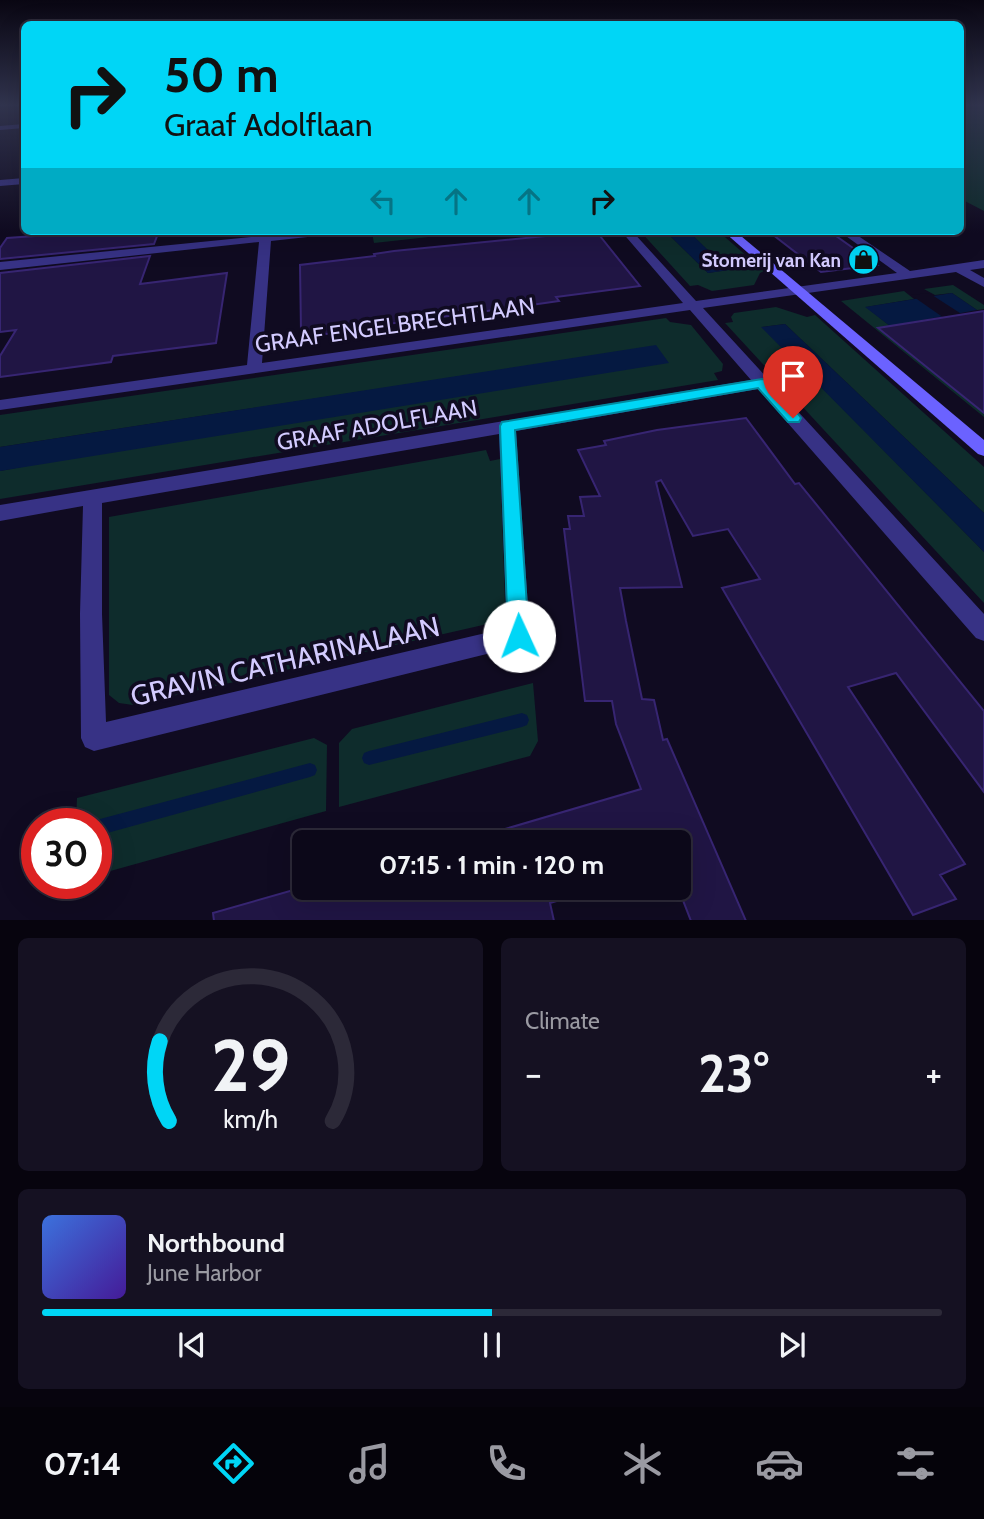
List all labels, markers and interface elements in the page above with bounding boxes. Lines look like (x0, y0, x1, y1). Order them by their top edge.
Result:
text: 50 m (164, 45, 279, 104)
icon: right (49, 49, 140, 140)
text: Graaf Adolflaan (164, 105, 373, 144)
icon: left (364, 182, 402, 220)
icon: ahead (437, 182, 475, 220)
icon: ahead (510, 182, 548, 220)
icon: right (583, 182, 621, 220)
shop icon: Stomerij van Kan (847, 243, 881, 277)
place label: Stomerij van Kan (702, 249, 841, 272)
street label: GRAAF ENGELBRECHTLAAN (253, 291, 537, 359)
pin (763, 346, 823, 418)
icon: arrive (774, 357, 812, 395)
street label: GRAAF ADOLFLAAN (275, 394, 479, 456)
position arrow (482, 599, 556, 673)
street label: GRAVIN CATHARINALAAN (127, 609, 443, 713)
speed limit sign: 30 (21, 808, 112, 899)
text: 07:15 · 1 min · 120 m (379, 849, 604, 881)
text: Climate (525, 1007, 600, 1035)
text: 29 (211, 1021, 290, 1109)
text: 23° (698, 1042, 769, 1105)
text: − (525, 1050, 542, 1097)
text: + (925, 1050, 942, 1097)
text: km/h (223, 1103, 278, 1133)
text: Northbound (147, 1227, 285, 1259)
text: June Harbor (147, 1259, 261, 1287)
icon: previous (173, 1326, 211, 1364)
icon: pause (473, 1326, 511, 1364)
icon: next (773, 1326, 811, 1364)
icon: directions (209, 1439, 258, 1488)
icon: music (345, 1439, 394, 1488)
icon: phone (482, 1439, 531, 1488)
icon: climate (618, 1439, 667, 1488)
icon: car (755, 1439, 804, 1488)
icon: filters (891, 1439, 940, 1488)
text: 07:14 (44, 1444, 121, 1483)

